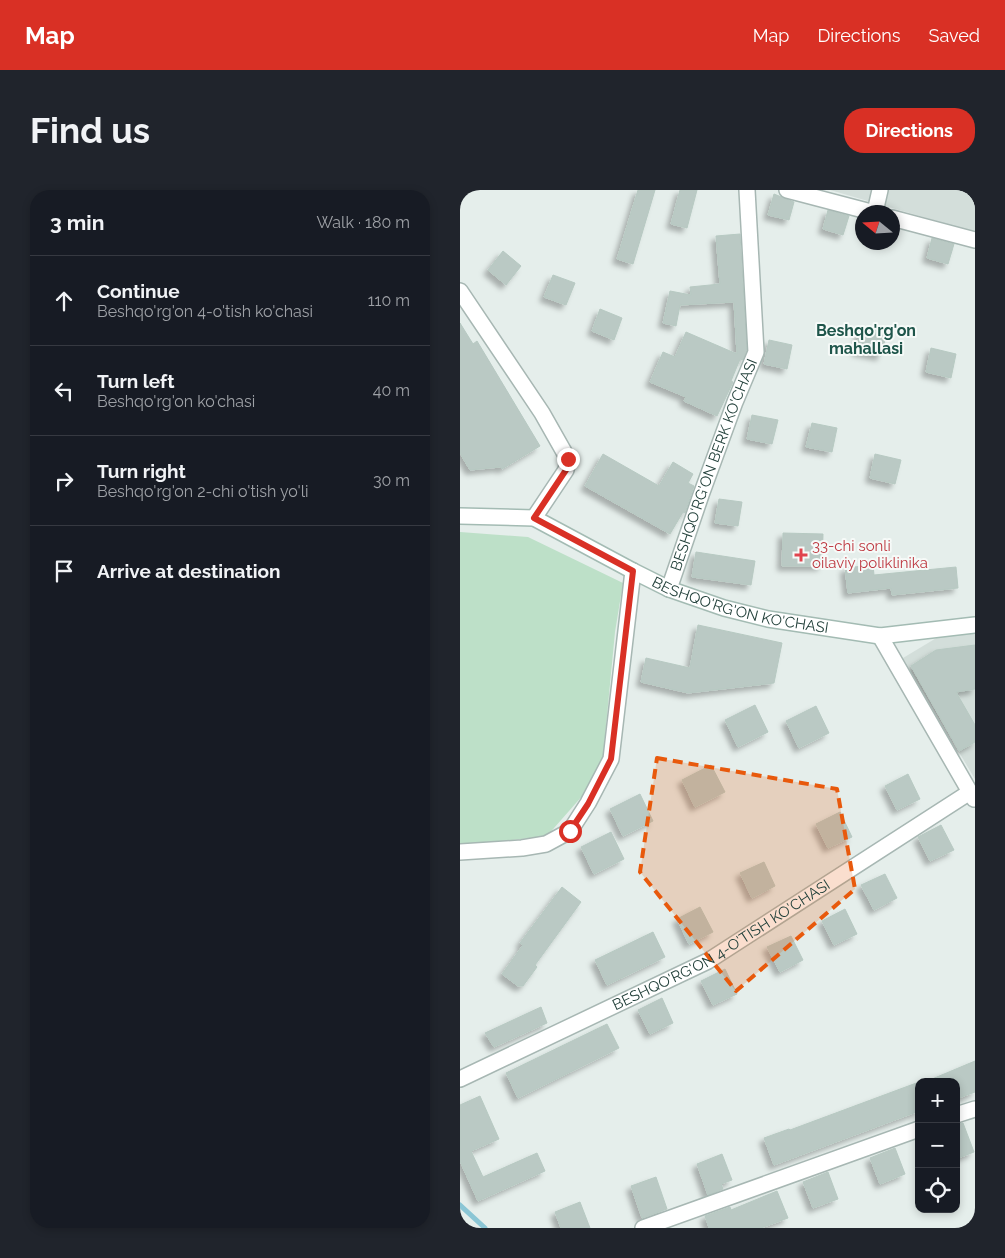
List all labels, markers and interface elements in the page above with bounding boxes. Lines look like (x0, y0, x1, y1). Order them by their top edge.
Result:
text: Map (25, 21, 75, 50)
text: Map (753, 25, 789, 46)
text: Directions (817, 25, 901, 46)
text: Saved (929, 25, 980, 46)
button: Directions (844, 108, 975, 153)
text: Find us (30, 110, 150, 151)
north arrow (855, 205, 900, 250)
text: 3 min (50, 210, 104, 235)
text: Walk · 180 m (316, 213, 410, 232)
text: Continue (97, 280, 180, 302)
icon: ahead (50, 287, 78, 315)
text: 110 m (368, 291, 410, 310)
text: Beshqo'rg'on 4-o'tish ko'chasi (97, 302, 313, 321)
district label: Beshqo'rg'on mahallasi (816, 321, 916, 358)
street label: BESHQO'RG'ON BERK KO'CHASI (667, 356, 761, 573)
text: Turn left (97, 370, 174, 392)
icon: left (50, 377, 78, 405)
text: 40 m (373, 381, 410, 400)
text: Beshqo'rg'on ko'chasi (97, 392, 255, 411)
route end (557, 448, 580, 471)
text: Turn right (97, 460, 186, 482)
icon: right (50, 467, 78, 495)
text: 30 m (373, 471, 410, 490)
text: Beshqo'rg'on 2-chi o'tish yo'li (97, 482, 309, 501)
place label: 33-chi sonli oilaviy poliklinika (812, 537, 928, 572)
marker: 33-chi sonli oilaviy poliklinika (794, 548, 808, 562)
icon: arrive (50, 557, 78, 585)
text: Arrive at destination (97, 560, 281, 582)
street label: BESHQO'RG'ON KO'CHASI (649, 573, 830, 637)
route start (559, 820, 582, 843)
street label: BESHQO'RG'ON 4-O'TISH KO'CHASI (610, 876, 833, 1014)
map controls (915, 1078, 960, 1213)
button: + (915, 1078, 960, 1123)
button: − (915, 1123, 960, 1168)
button: locate (915, 1168, 960, 1213)

